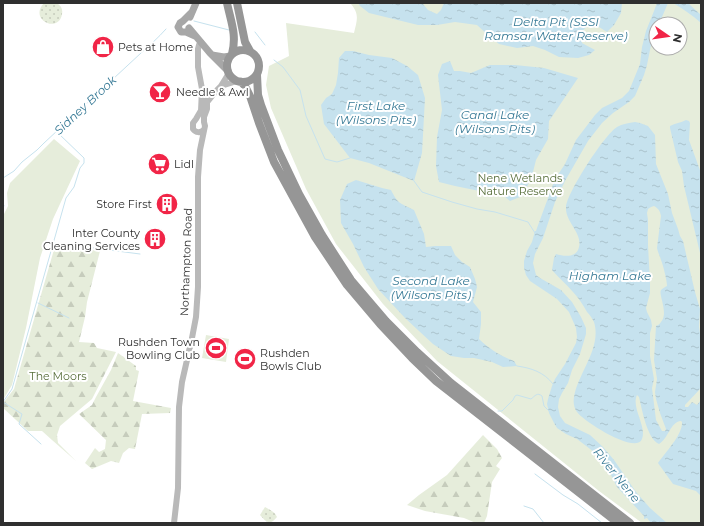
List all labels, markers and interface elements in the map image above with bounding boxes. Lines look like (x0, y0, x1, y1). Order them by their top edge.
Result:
water label: Delta Pit (SSSI Ramsar Water Reserve) (484, 14, 628, 43)
north arrow (648, 16, 688, 56)
text: N (670, 32, 686, 44)
shop icon: Pets at Home (90, 34, 116, 60)
place label: Pets at Home (118, 40, 193, 54)
water label: Sidney Brook (51, 72, 120, 138)
bar icon: Needle & Awl (147, 79, 173, 105)
place label: Needle & Awl (176, 85, 249, 99)
water label: First Lake (Wilsons Pits) (336, 98, 416, 127)
water label: Canal Lake (Wilsons Pits) (455, 107, 535, 136)
supermarket icon: Lidl (146, 151, 172, 177)
place label: Lidl (174, 157, 194, 171)
park label: Nene Wetlands Nature Reserve (478, 171, 563, 198)
building icon: Store First (154, 191, 180, 217)
place label: Store First (96, 197, 153, 211)
street label: Northampton Road (177, 208, 195, 316)
place label: Inter County Cleaning Services (43, 226, 141, 253)
building icon: Inter County Cleaning Services (142, 226, 168, 252)
water label: Higham Lake (569, 268, 651, 283)
water label: Second Lake (Wilsons Pits) (391, 273, 471, 302)
place label: Rushden Town Bowling Club (118, 335, 200, 362)
sports icon: Rushden Town Bowling Club (203, 335, 229, 361)
sports icon: Rushden Bowls Club (232, 346, 258, 372)
place label: Rushden Bowls Club (260, 346, 322, 373)
park label: The Moors (29, 369, 87, 383)
water label: River Nene (590, 445, 644, 505)

